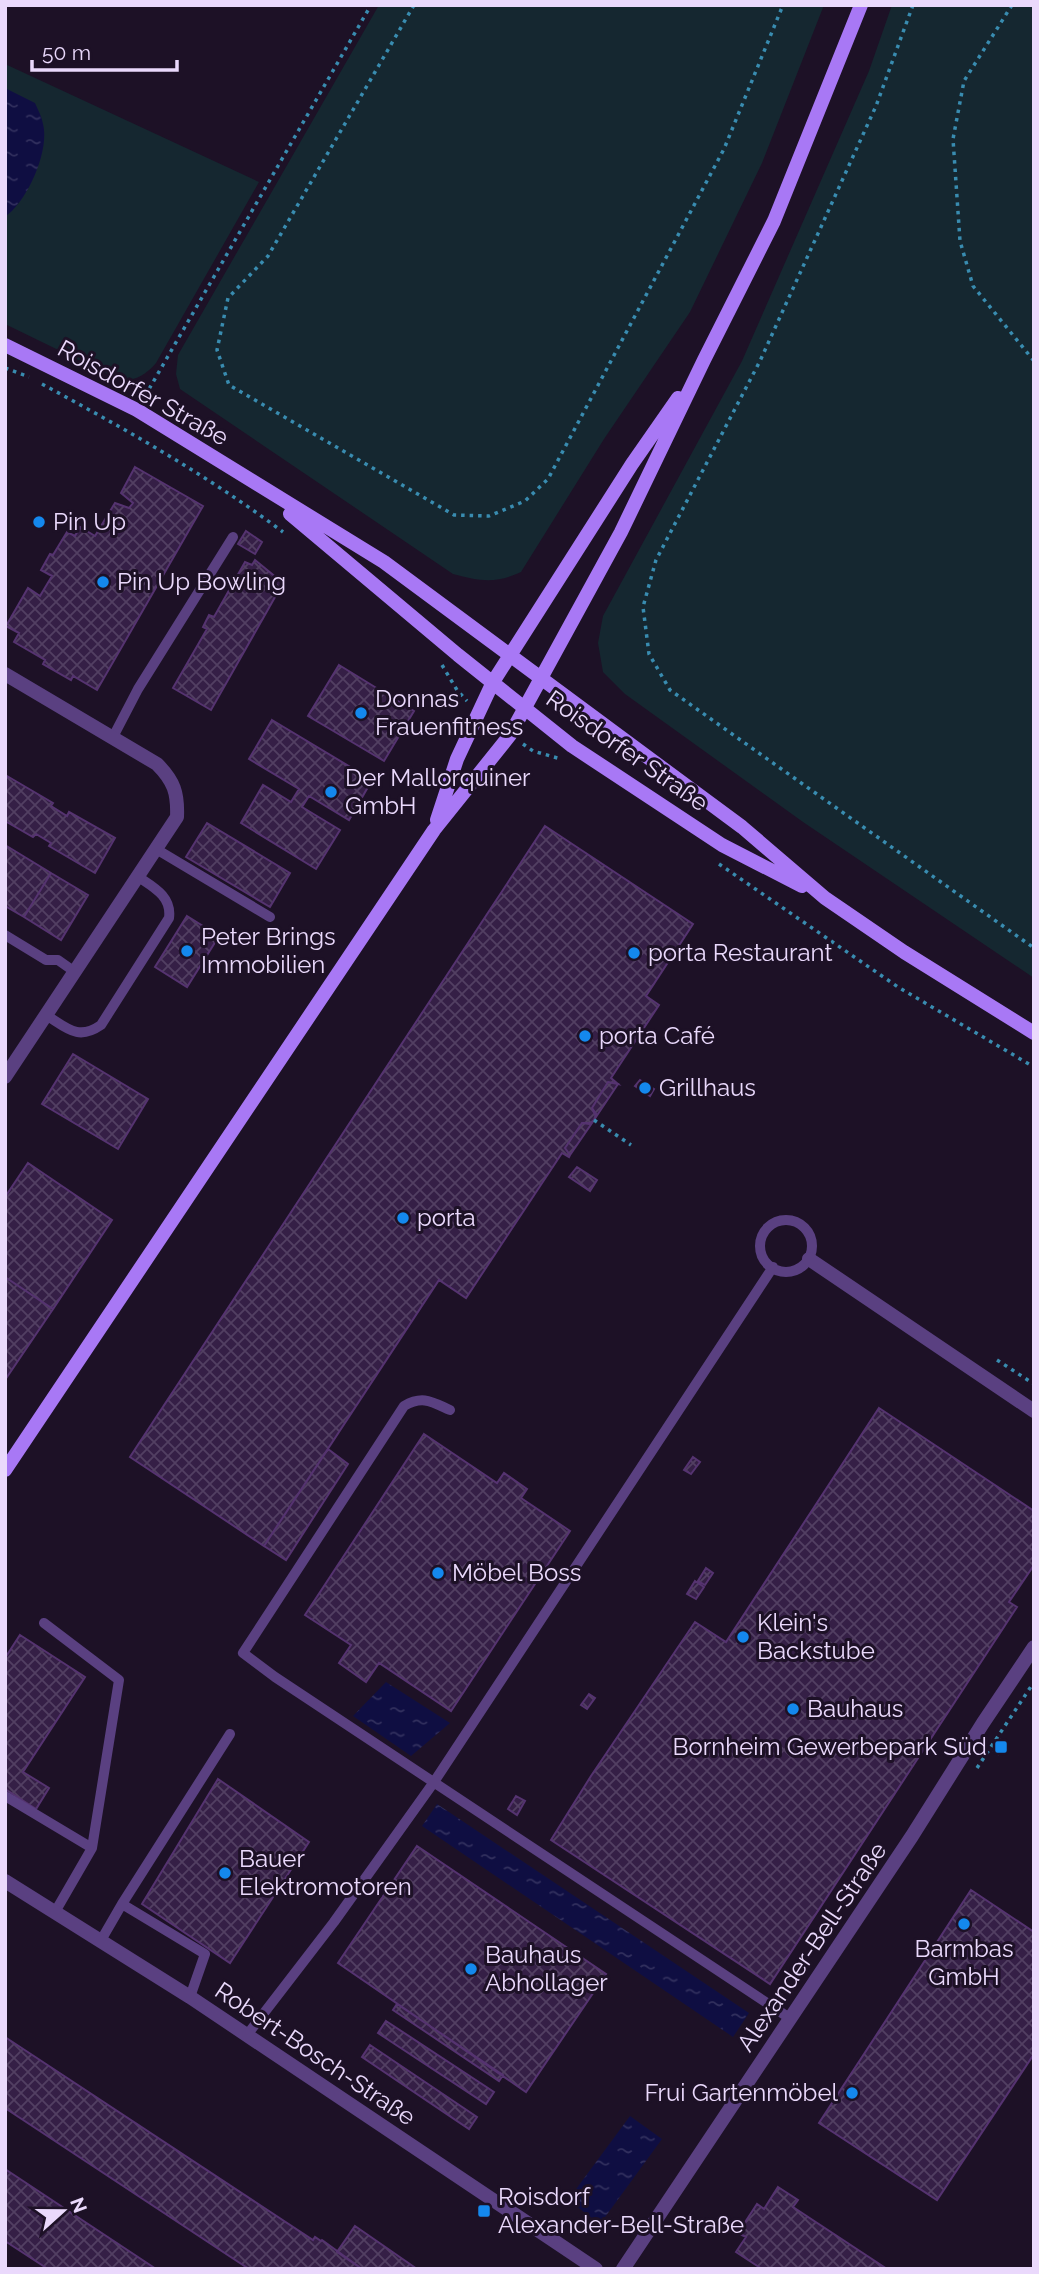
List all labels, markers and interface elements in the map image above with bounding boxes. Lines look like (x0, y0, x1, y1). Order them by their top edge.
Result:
scale bar (32, 28, 177, 72)
text: 50 m (42, 40, 91, 65)
street label: Roisdorfer Straße (53, 334, 234, 451)
place label: Pin Up (53, 507, 126, 536)
marker: Pin Up (31, 514, 47, 530)
place label: Pin Up Bowling (117, 567, 286, 596)
marker: Pin Up Bowling (95, 574, 111, 590)
place label: Donnas Frauenfitness (375, 684, 523, 741)
street label: Roisdorfer Straße (541, 684, 714, 817)
marker: Donnas Frauenfitness (353, 705, 369, 721)
place label: Der Mallorquiner GmbH (345, 763, 531, 820)
marker: Der Mallorquiner GmbH (323, 784, 339, 800)
place label: Peter Brings Immobilien (201, 922, 336, 979)
place label: porta Restaurant (648, 938, 832, 967)
marker: Peter Brings Immobilien (179, 943, 195, 959)
marker: porta Restaurant (626, 945, 642, 961)
place label: porta Café (599, 1021, 715, 1050)
marker: porta Café (577, 1028, 593, 1044)
place label: Grillhaus (659, 1073, 756, 1102)
marker: Grillhaus (637, 1080, 653, 1096)
place label: porta (417, 1203, 476, 1232)
marker: porta (395, 1210, 411, 1226)
place label: Möbel Boss (452, 1558, 581, 1587)
marker: Möbel Boss (430, 1565, 446, 1581)
place label: Klein's Backstube (757, 1608, 875, 1665)
marker: Klein's Backstube (735, 1629, 751, 1645)
place label: Bauhaus (807, 1694, 903, 1723)
marker: Bauhaus (785, 1701, 801, 1717)
place label: Bornheim Gewerbepark Süd (673, 1732, 987, 1761)
marker: Bornheim Gewerbepark Süd (993, 1739, 1009, 1755)
street label: Alexander-Bell-Straße (731, 1837, 892, 2057)
place label: Bauer Elektromotoren (239, 1844, 412, 1901)
marker: Bauer Elektromotoren (217, 1865, 233, 1881)
marker: Barmbas GmbH (956, 1916, 972, 1932)
place label: Barmbas GmbH (914, 1934, 1014, 1991)
place label: Bauhaus Abhollager (485, 1940, 608, 1997)
marker: Bauhaus Abhollager (463, 1961, 479, 1977)
street label: Robert-Bosch-Straße (210, 1976, 421, 2131)
place label: Frui Gartenmöbel (644, 2078, 838, 2107)
marker: Frui Gartenmöbel (844, 2085, 860, 2101)
north arrow (28, 2176, 98, 2246)
place label: Roisdorf Alexander-Bell-Straße (498, 2182, 744, 2239)
text: N (66, 2194, 92, 2216)
marker: Roisdorf Alexander-Bell-Straße (476, 2203, 492, 2219)

